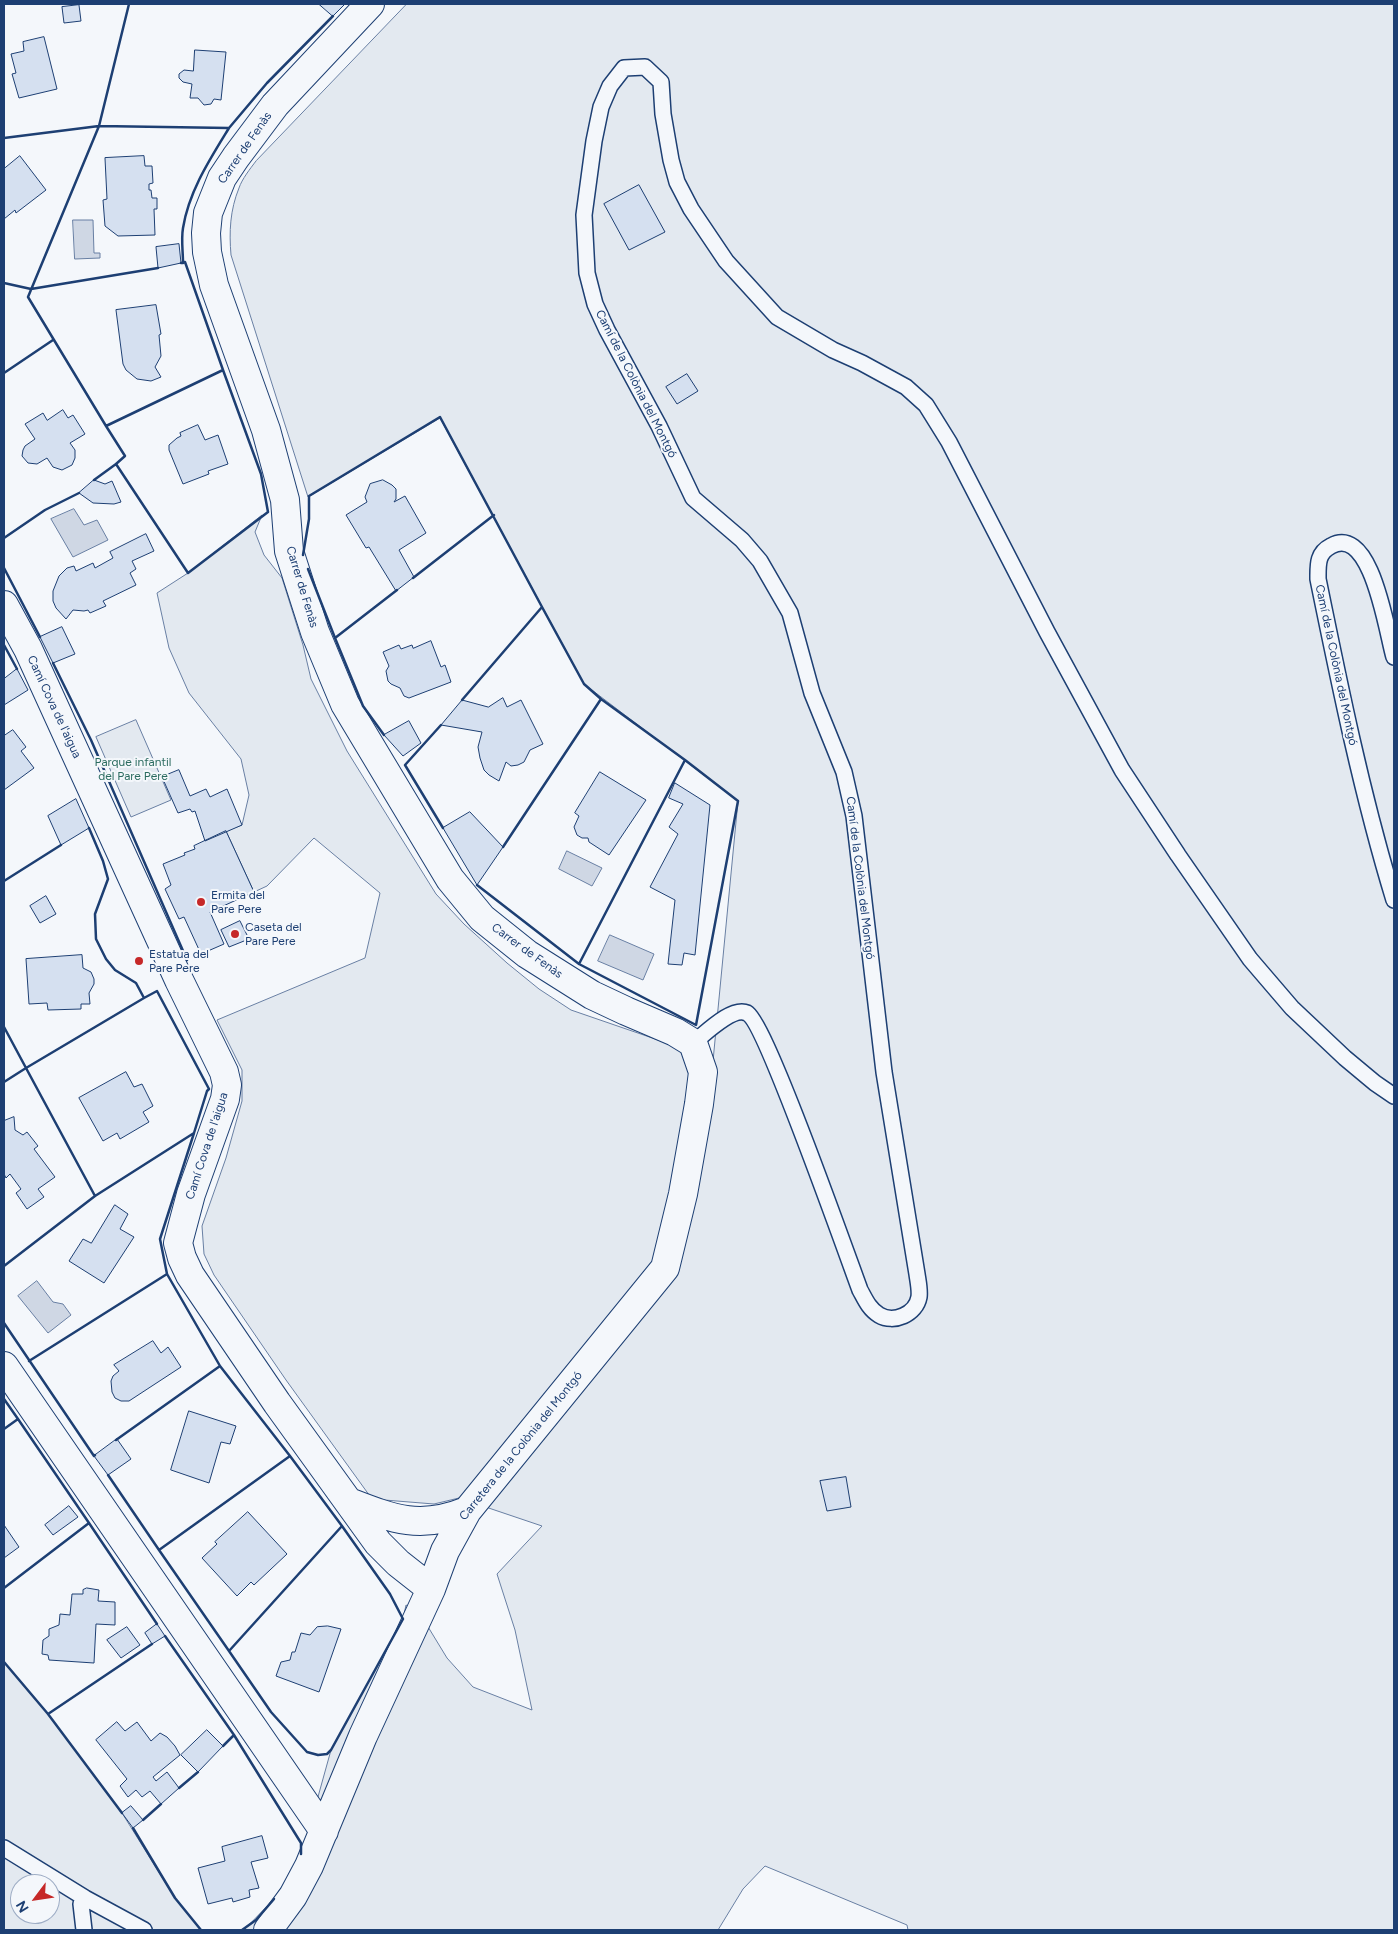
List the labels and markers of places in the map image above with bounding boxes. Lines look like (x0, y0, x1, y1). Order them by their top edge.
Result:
place label: Ermita del Pare Pere (211, 888, 265, 916)
marker: Ermita del Pare Pere (195, 896, 207, 908)
place label: Caseta del Pare Pere (245, 920, 302, 948)
marker: Caseta del Pare Pere (229, 928, 241, 940)
place label: Estatua del Pare Pere (149, 947, 209, 975)
marker: Estatua del Pare Pere (133, 955, 145, 967)

